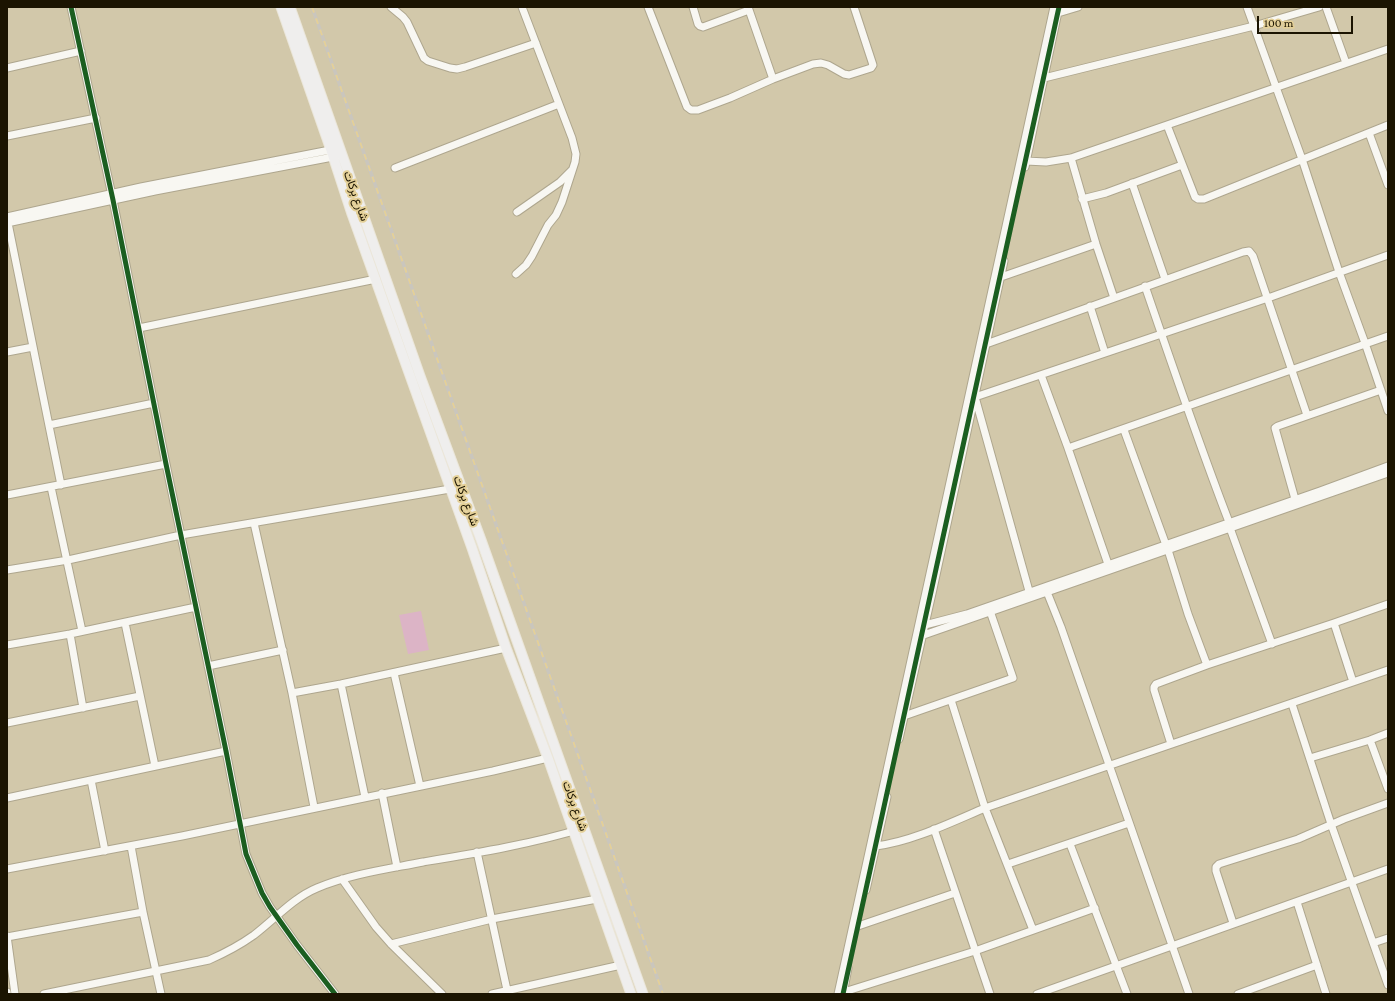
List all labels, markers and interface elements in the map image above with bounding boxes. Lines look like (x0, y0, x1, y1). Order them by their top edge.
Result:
scale bar (1259, 8, 1355, 34)
text: 100 m (1264, 16, 1293, 30)
street label: شارع بركات (340, 169, 372, 223)
street label: شارع بركات (450, 474, 482, 528)
street label: شارع بركات (559, 779, 591, 833)

